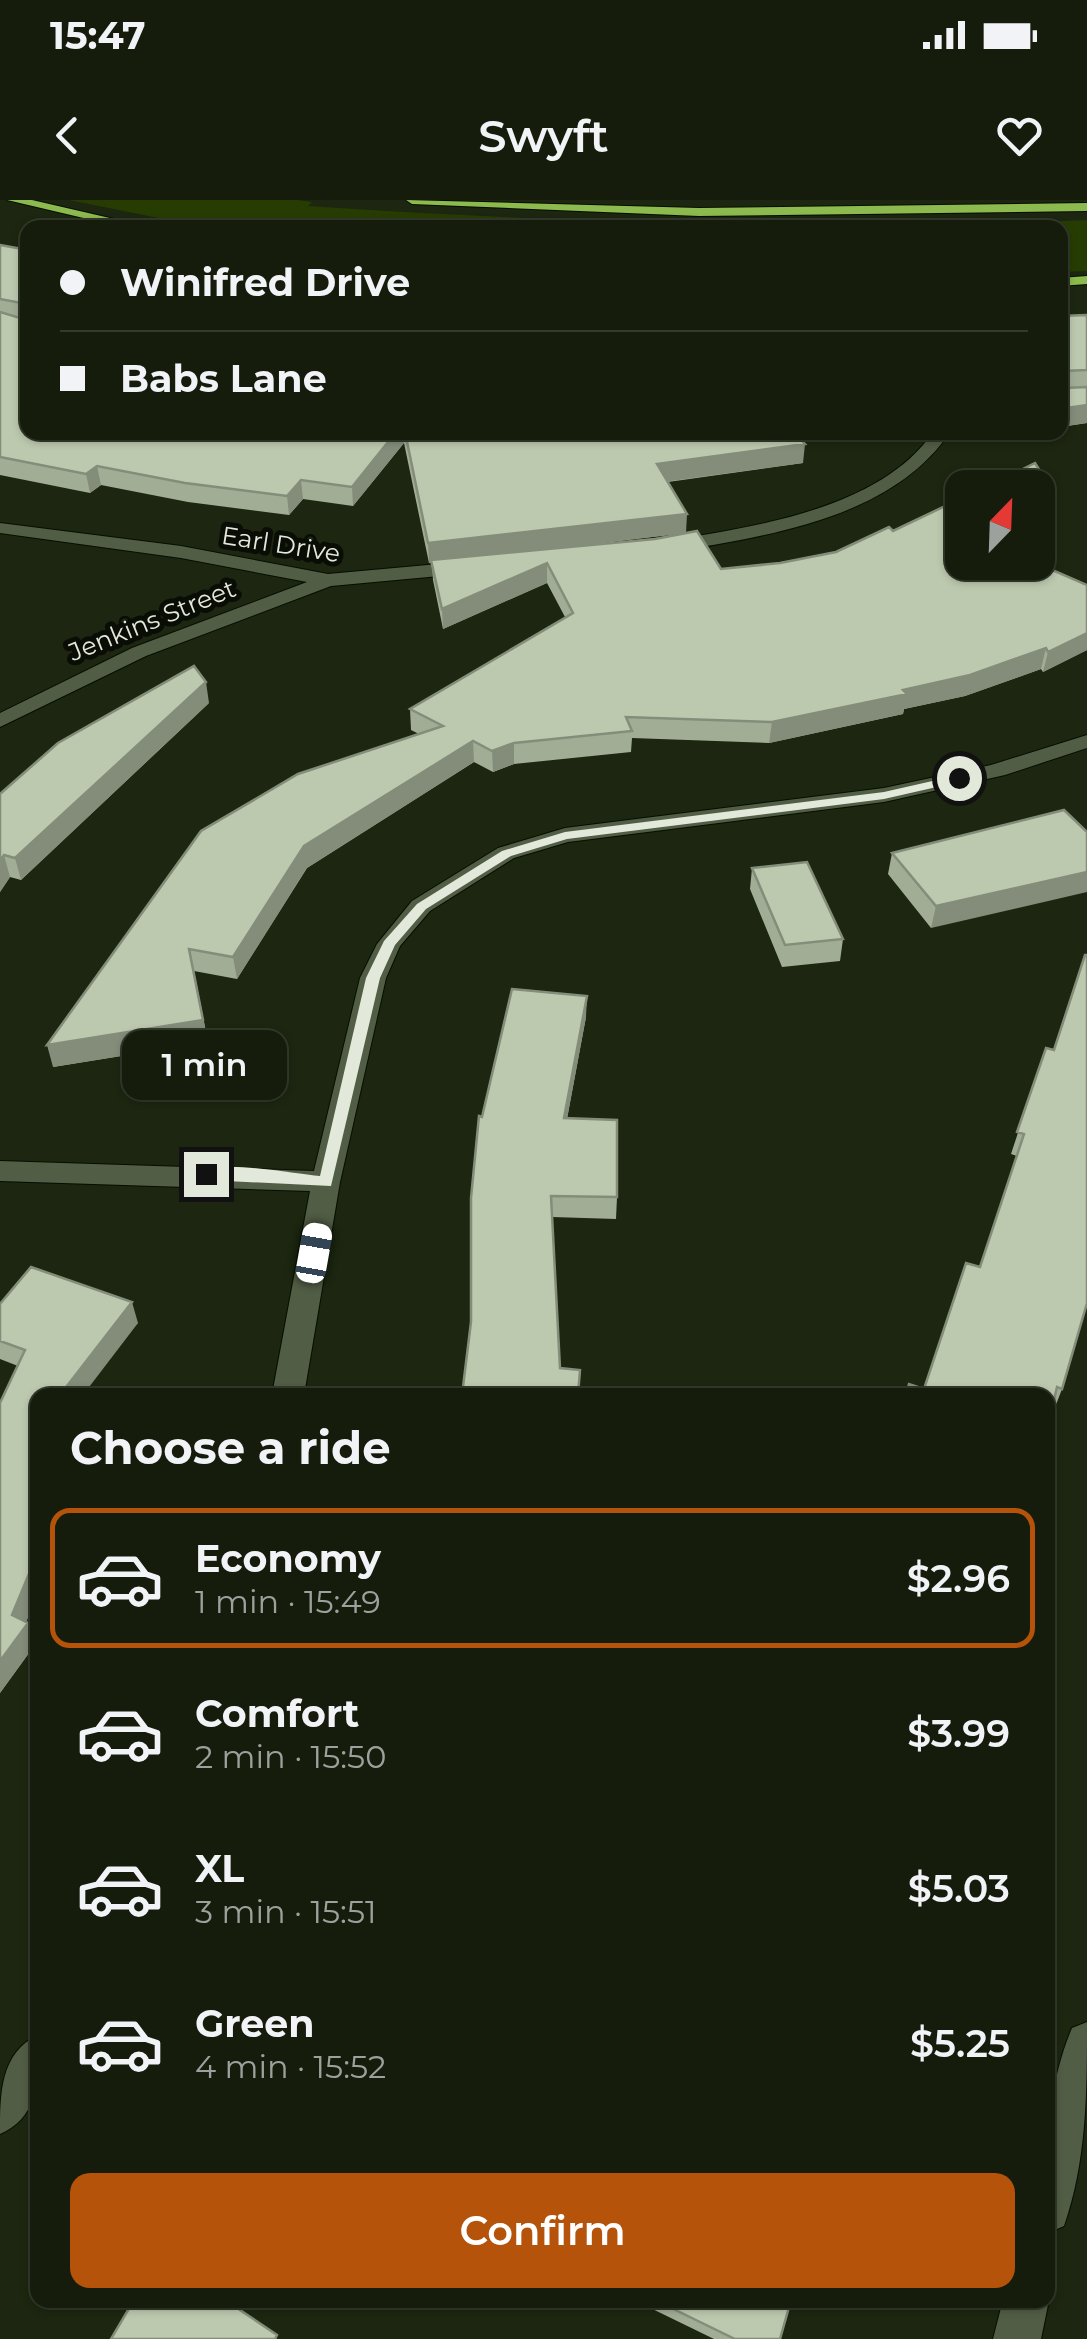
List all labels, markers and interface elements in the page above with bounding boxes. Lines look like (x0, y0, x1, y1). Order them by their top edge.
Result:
text: 15:47 (50, 12, 146, 59)
icon: back (40, 108, 95, 163)
text: Swyft (478, 108, 609, 163)
icon: heart (992, 108, 1047, 163)
text: Winifred Drive (120, 259, 410, 306)
text: Babs Lane (120, 355, 327, 402)
north arrow (945, 470, 1055, 580)
map controls (945, 470, 1055, 580)
street label: Earl Drive (219, 520, 343, 568)
street label: Jenkins Street (63, 573, 240, 668)
route start (937, 756, 982, 801)
callout: 1 min (124, 1029, 288, 1099)
text: 1 min (162, 1045, 247, 1084)
route end (184, 1152, 229, 1197)
car (294, 1221, 334, 1285)
text: Choose a ride (70, 1420, 391, 1475)
icon: car (75, 1533, 165, 1623)
text: Economy (195, 1535, 381, 1582)
text: $2.96 (907, 1555, 1010, 1602)
text: 1 min · 15:49 (195, 1582, 381, 1621)
icon: car (75, 1688, 165, 1778)
text: Comfort (195, 1690, 359, 1737)
text: $3.99 (907, 1710, 1010, 1757)
text: 2 min · 15:50 (195, 1737, 386, 1776)
icon: car (75, 1843, 165, 1933)
text: XL (195, 1845, 244, 1892)
text: $5.03 (908, 1865, 1010, 1912)
text: 3 min · 15:51 (195, 1892, 377, 1931)
icon: car (75, 1998, 165, 2088)
text: Green (195, 2000, 315, 2047)
text: $5.25 (910, 2020, 1010, 2067)
text: 4 min · 15:52 (195, 2047, 386, 2086)
button: Confirm (70, 2173, 1015, 2288)

